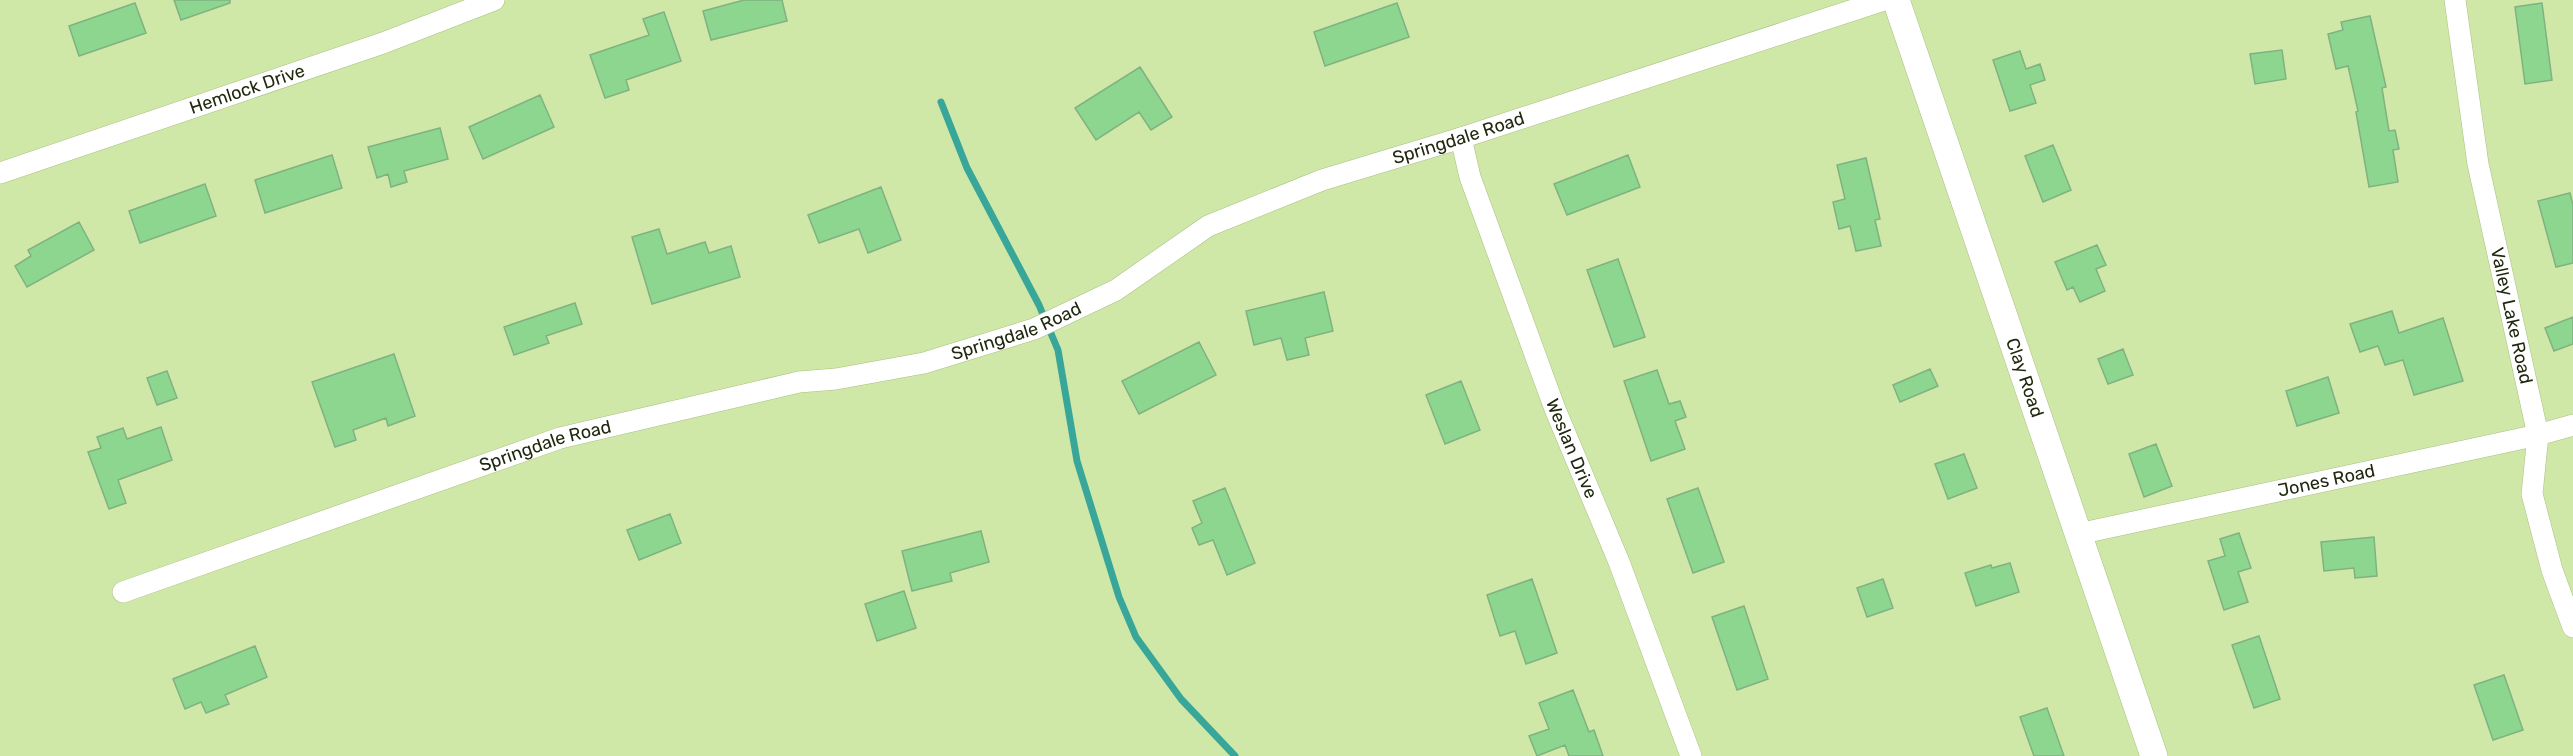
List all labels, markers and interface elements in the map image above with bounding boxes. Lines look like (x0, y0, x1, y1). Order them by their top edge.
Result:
street label: Hemlock Drive (187, 59, 308, 119)
street label: Springdale Road (1390, 107, 1527, 169)
street label: Valley Lake Road (2486, 245, 2537, 386)
street label: Springdale Road (949, 297, 1085, 365)
street label: Clay Road (2001, 335, 2049, 420)
street label: Weslan Drive (1541, 396, 1602, 502)
street label: Springdale Road (476, 415, 613, 477)
street label: Jones Road (2276, 459, 2377, 502)

